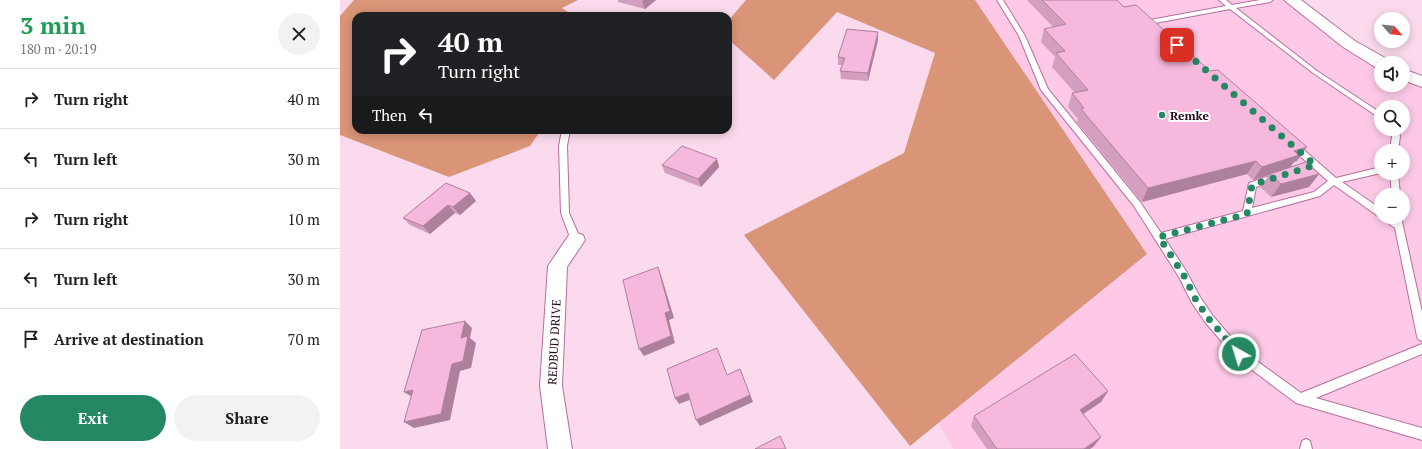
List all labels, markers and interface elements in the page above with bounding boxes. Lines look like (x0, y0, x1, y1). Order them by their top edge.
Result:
text: 3 min (20, 9, 86, 41)
north arrow (1374, 12, 1410, 48)
map controls (1374, 12, 1410, 224)
button: close (278, 13, 320, 55)
text: 40 m (438, 23, 503, 60)
icon: right (372, 28, 424, 80)
pin (1160, 28, 1194, 62)
icon: arrive (1166, 34, 1188, 56)
text: 180 m · 20:19 (20, 40, 97, 58)
button: sound (1374, 56, 1410, 92)
text: Turn right (438, 59, 520, 83)
icon: right (20, 88, 42, 110)
text: Turn right (54, 89, 129, 109)
text: 40 m (287, 89, 320, 109)
button: search (1374, 100, 1410, 136)
icon: left (415, 104, 437, 126)
text: Then (372, 105, 407, 125)
place label: Remke (1170, 108, 1209, 123)
marker: Remke (1157, 110, 1167, 120)
button: + (1374, 144, 1410, 180)
icon: left (20, 148, 42, 170)
text: Turn left (54, 149, 118, 169)
text: 30 m (287, 149, 320, 169)
button: − (1374, 188, 1410, 224)
icon: right (20, 208, 42, 230)
text: Turn right (54, 209, 129, 229)
text: 10 m (287, 209, 320, 229)
icon: left (20, 268, 42, 290)
text: Turn left (54, 269, 118, 289)
text: 30 m (287, 269, 320, 289)
street label: REDBUD DRIVE (544, 299, 564, 385)
icon: arrive (20, 328, 42, 350)
text: Arrive at destination (54, 329, 204, 349)
text: 70 m (287, 329, 320, 349)
position arrow (1218, 333, 1260, 375)
button: Exit (20, 395, 166, 441)
button: Share (174, 395, 320, 441)

